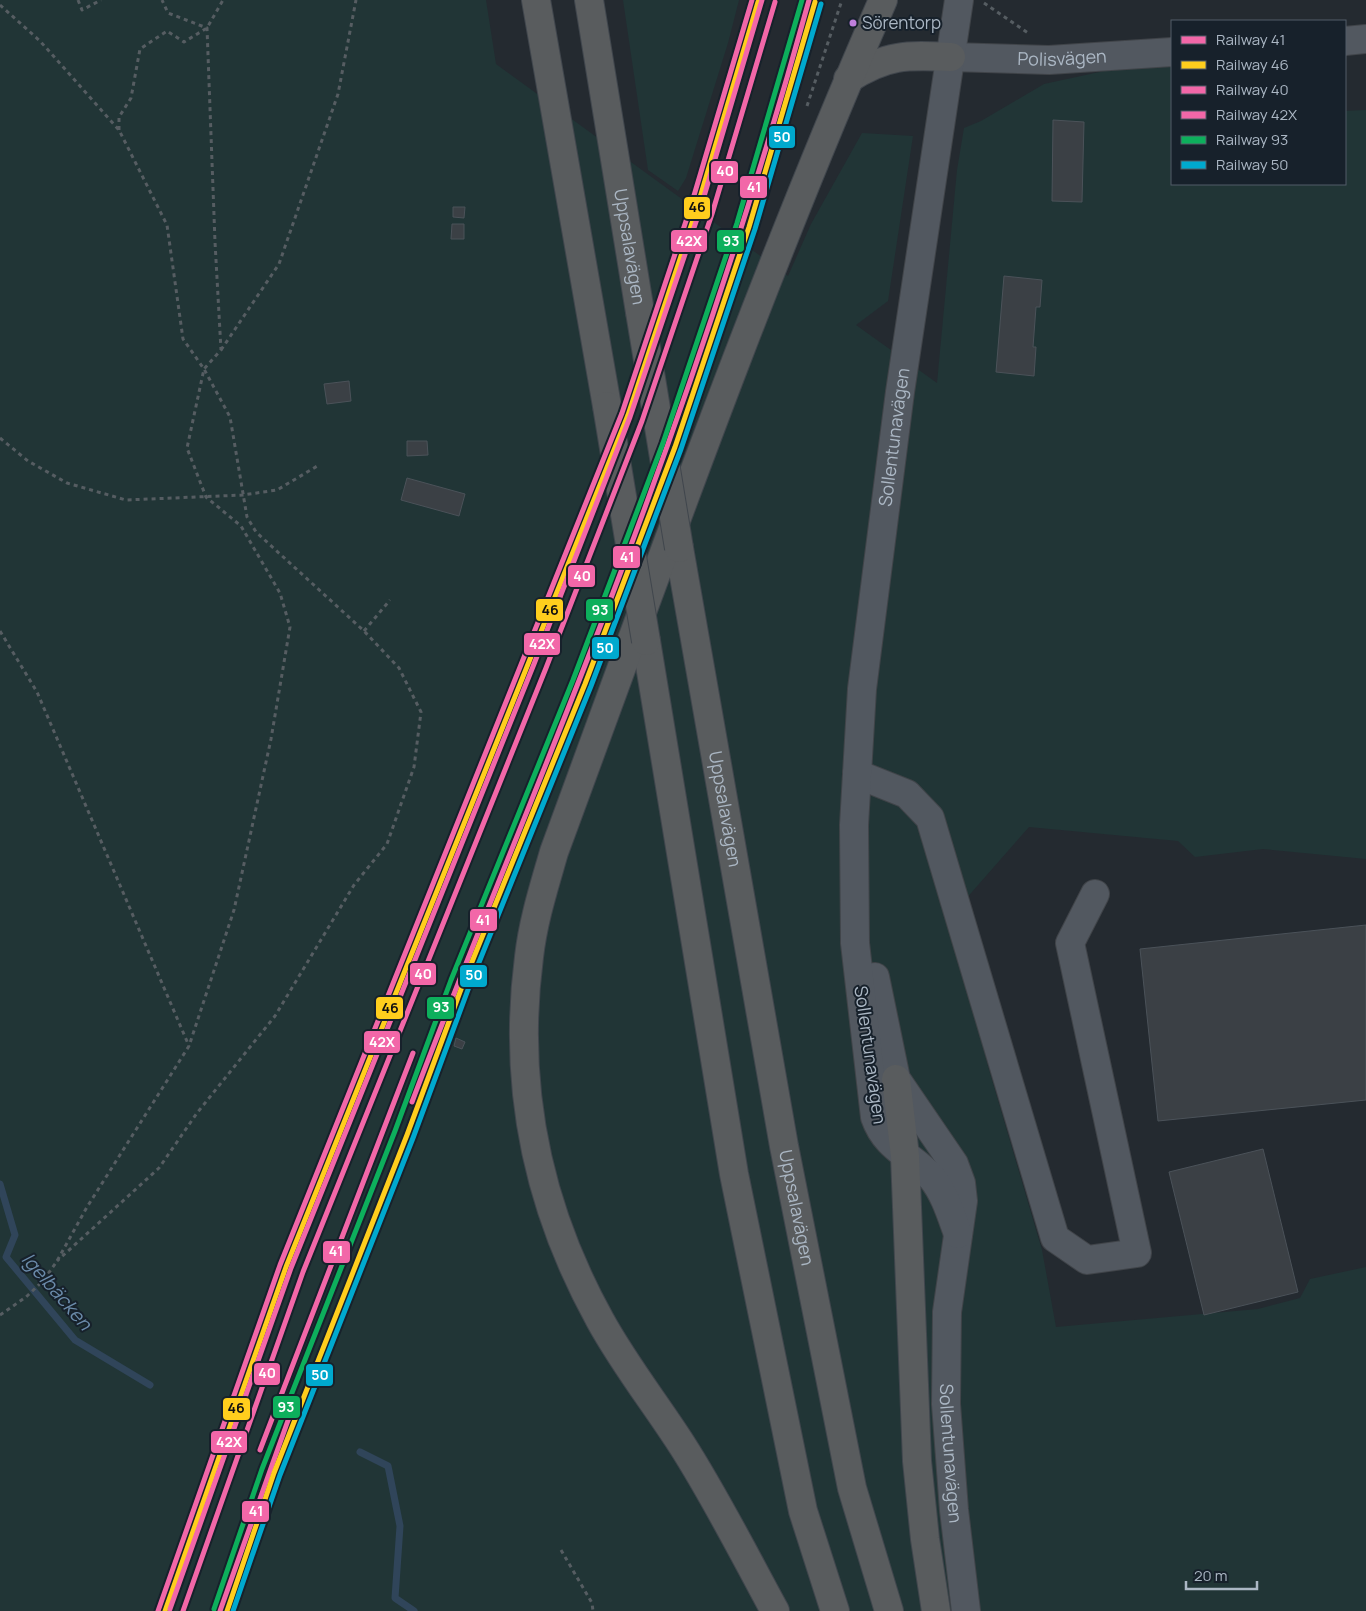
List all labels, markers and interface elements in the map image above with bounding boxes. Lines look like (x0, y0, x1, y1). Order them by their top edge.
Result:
place label: Sörentorp (862, 11, 941, 34)
marker: Sörentorp (848, 18, 858, 28)
legend (1171, 20, 1346, 185)
text: Railway 41 (1216, 29, 1285, 50)
street label: Polisvägen (1017, 43, 1107, 71)
text: Railway 46 (1216, 54, 1289, 75)
text: Railway 40 (1216, 79, 1289, 100)
text: Railway 42X (1216, 104, 1297, 125)
line badge: 50 (768, 125, 796, 149)
text: 50 (773, 127, 791, 146)
text: Railway 93 (1216, 129, 1288, 150)
text: Railway 50 (1216, 154, 1288, 175)
line badge: 40 (710, 160, 739, 184)
text: 40 (716, 161, 734, 180)
line badge: 41 (739, 175, 768, 199)
text: 41 (747, 177, 761, 196)
street label: Uppsalavägen (609, 187, 652, 306)
line badge: 46 (683, 196, 711, 220)
text: 46 (688, 197, 706, 216)
line badge: 42X (670, 229, 708, 253)
line badge: 93 (716, 229, 745, 253)
text: 42X (676, 231, 703, 250)
text: 93 (723, 231, 739, 250)
street label: Sollentunavägen (872, 366, 914, 508)
line badge: 41 (612, 545, 641, 569)
text: 41 (620, 547, 634, 566)
line badge: 40 (567, 564, 596, 588)
text: 40 (573, 566, 591, 585)
line badge: 46 (535, 598, 564, 622)
line badge: 93 (585, 598, 614, 622)
text: 46 (541, 600, 559, 619)
text: 93 (592, 600, 608, 619)
line badge: 42X (523, 632, 561, 656)
text: 42X (529, 634, 556, 653)
line badge: 50 (591, 636, 620, 660)
text: 50 (596, 638, 614, 657)
street label: Uppsalavägen (704, 749, 748, 869)
line badge: 41 (469, 908, 498, 932)
text: 41 (476, 910, 490, 929)
line badge: 40 (409, 962, 437, 986)
text: 40 (414, 964, 432, 983)
line badge: 50 (459, 964, 488, 988)
text: 50 (465, 965, 483, 984)
street label: Sollentunavägen (849, 984, 893, 1126)
line badge: 46 (375, 996, 404, 1020)
line badge: 93 (426, 996, 455, 1020)
text: 93 (433, 997, 449, 1016)
text: 46 (381, 998, 399, 1017)
line badge: 42X (363, 1030, 401, 1054)
text: 42X (369, 1032, 396, 1051)
street label: Uppsalavägen (774, 1148, 820, 1267)
line badge: 41 (322, 1240, 351, 1264)
text: 41 (329, 1241, 343, 1260)
water label: Igelbäcken (16, 1247, 98, 1336)
line badge: 40 (253, 1362, 281, 1386)
text: 40 (258, 1363, 276, 1382)
line badge: 50 (305, 1363, 334, 1387)
text: 50 (311, 1365, 329, 1384)
street label: Sollentunavägen (935, 1384, 968, 1524)
line badge: 93 (272, 1395, 301, 1419)
line badge: 46 (222, 1397, 251, 1421)
text: 93 (278, 1397, 294, 1416)
text: 46 (227, 1398, 245, 1417)
line badge: 42X (210, 1430, 248, 1454)
text: 42X (216, 1432, 243, 1451)
line badge: 41 (241, 1500, 270, 1523)
text: 41 (249, 1501, 263, 1520)
scale bar (1186, 1558, 1257, 1590)
text: 20 m (1194, 1565, 1227, 1586)

